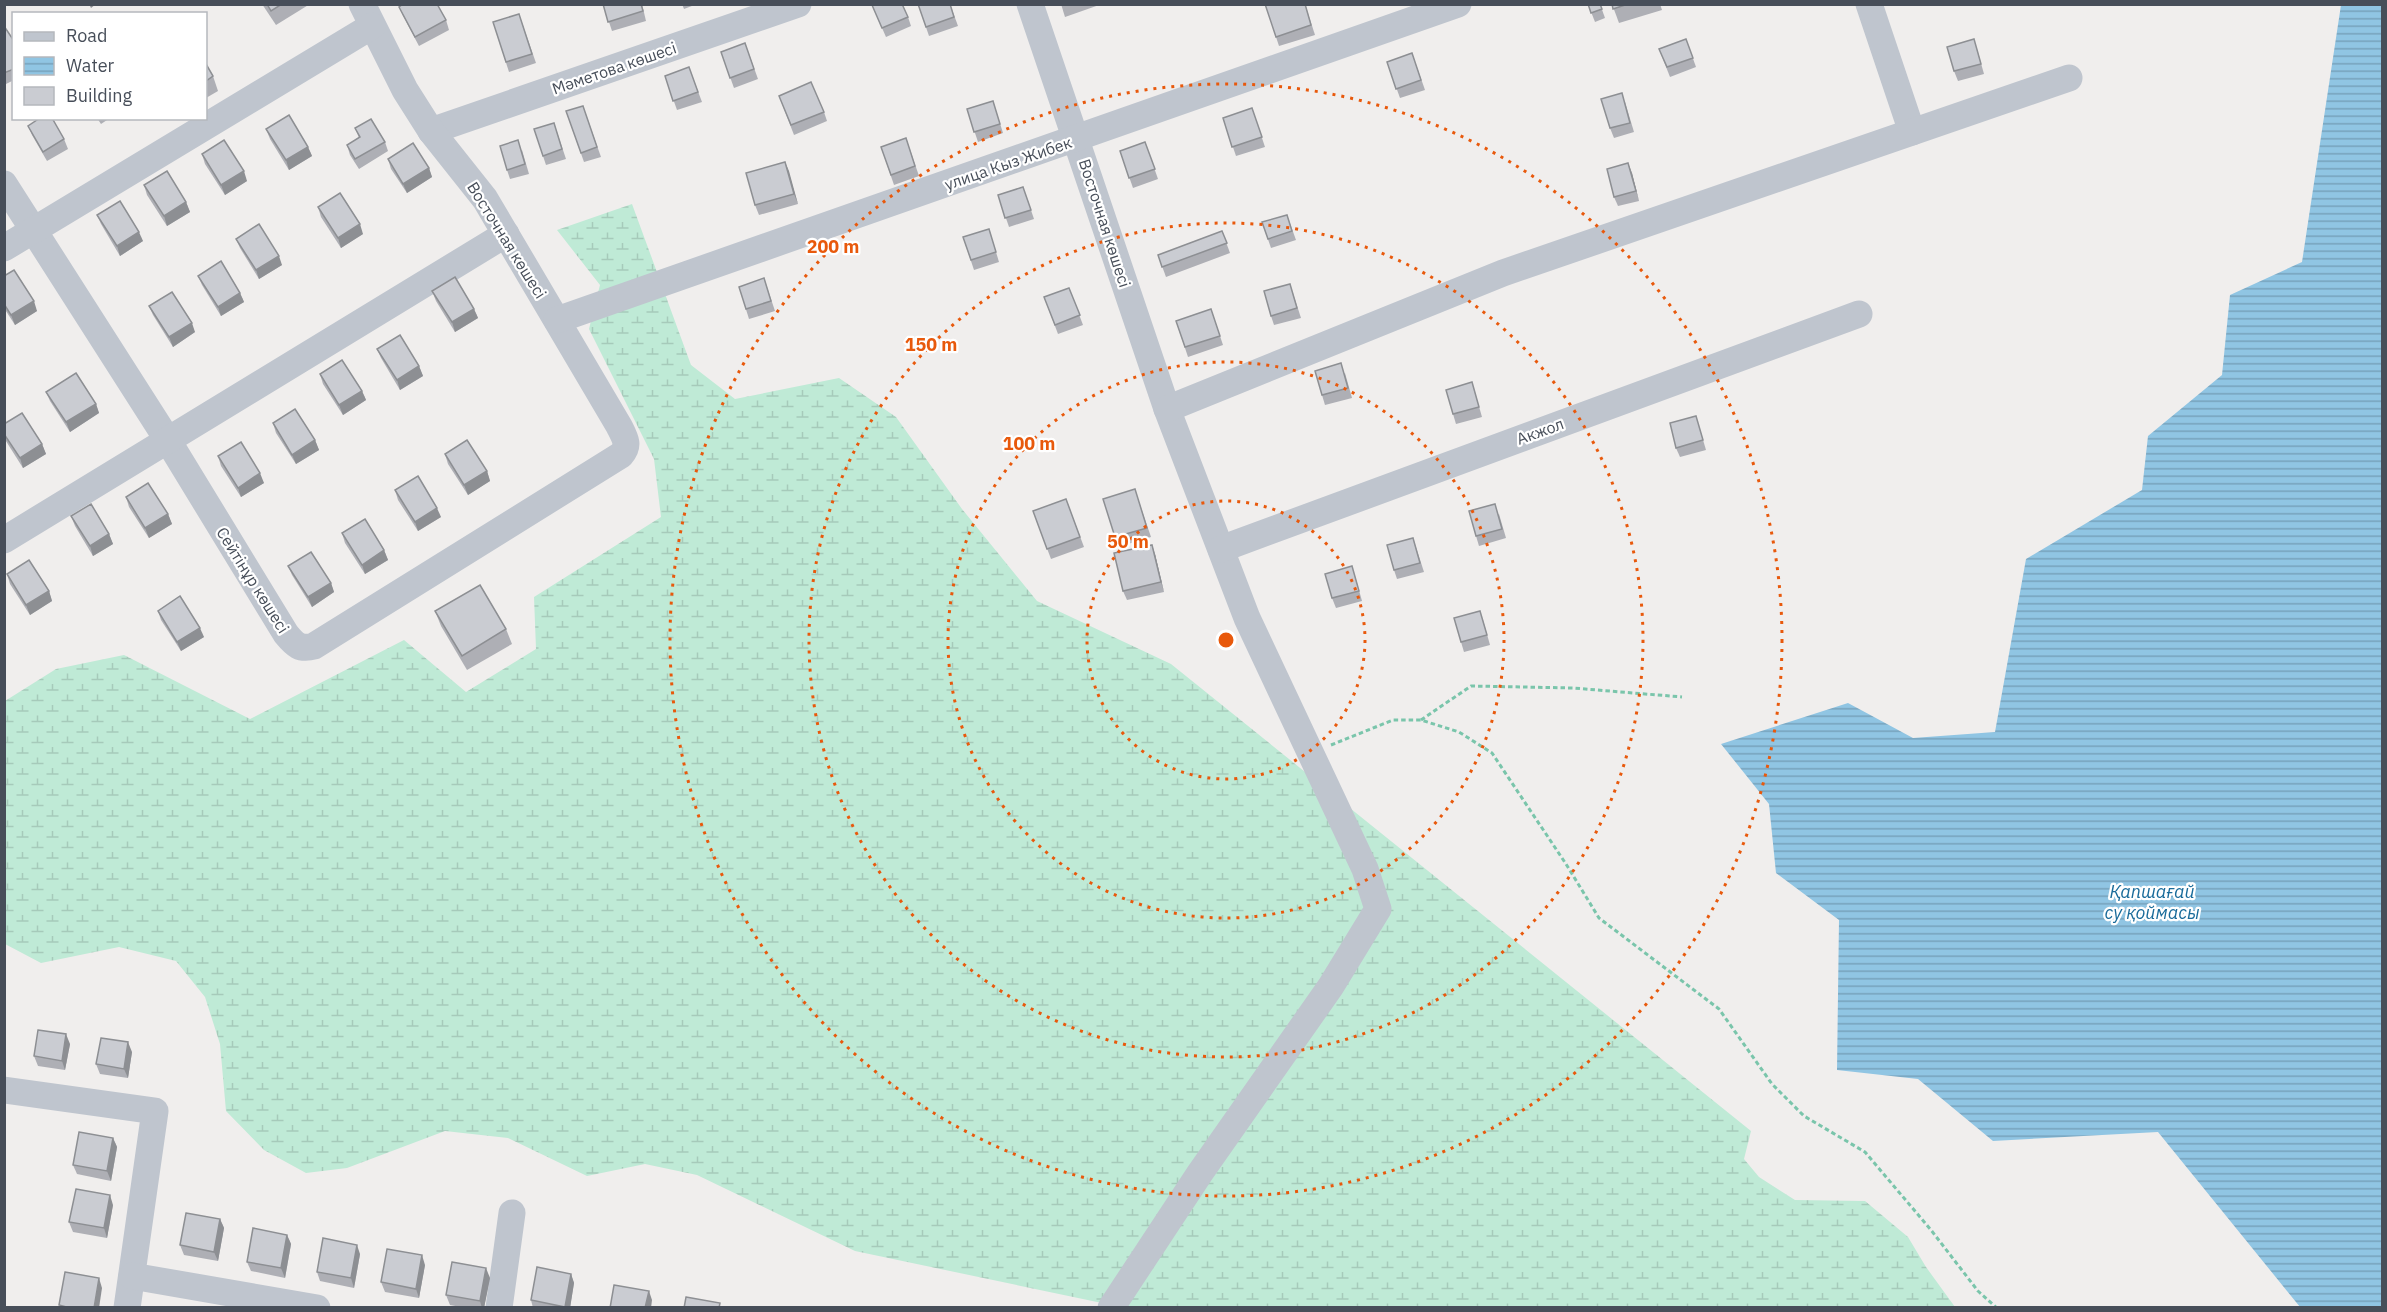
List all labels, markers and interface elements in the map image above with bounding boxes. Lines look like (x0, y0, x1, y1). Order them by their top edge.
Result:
legend (12, 12, 207, 120)
text: Road (66, 24, 107, 47)
street label: Мәметова көшесі (549, 37, 679, 99)
text: Water (66, 54, 115, 77)
text: Building (66, 84, 133, 107)
street label: улица Кыз Жибек (942, 132, 1075, 194)
street label: Восточная көшесі (1075, 156, 1135, 290)
street label: Восточная көшесі (463, 178, 551, 302)
text: 200 m (807, 235, 859, 258)
text: 150 m (905, 333, 957, 356)
street label: Акжол (1514, 413, 1566, 449)
text: 100 m (1003, 432, 1055, 455)
street label: Сейтінұр көшесі (212, 523, 294, 637)
text: 50 m (1107, 530, 1149, 553)
centre of rings (1216, 630, 1236, 650)
water label: Қапшағай су қоймасы (2104, 880, 2200, 924)

